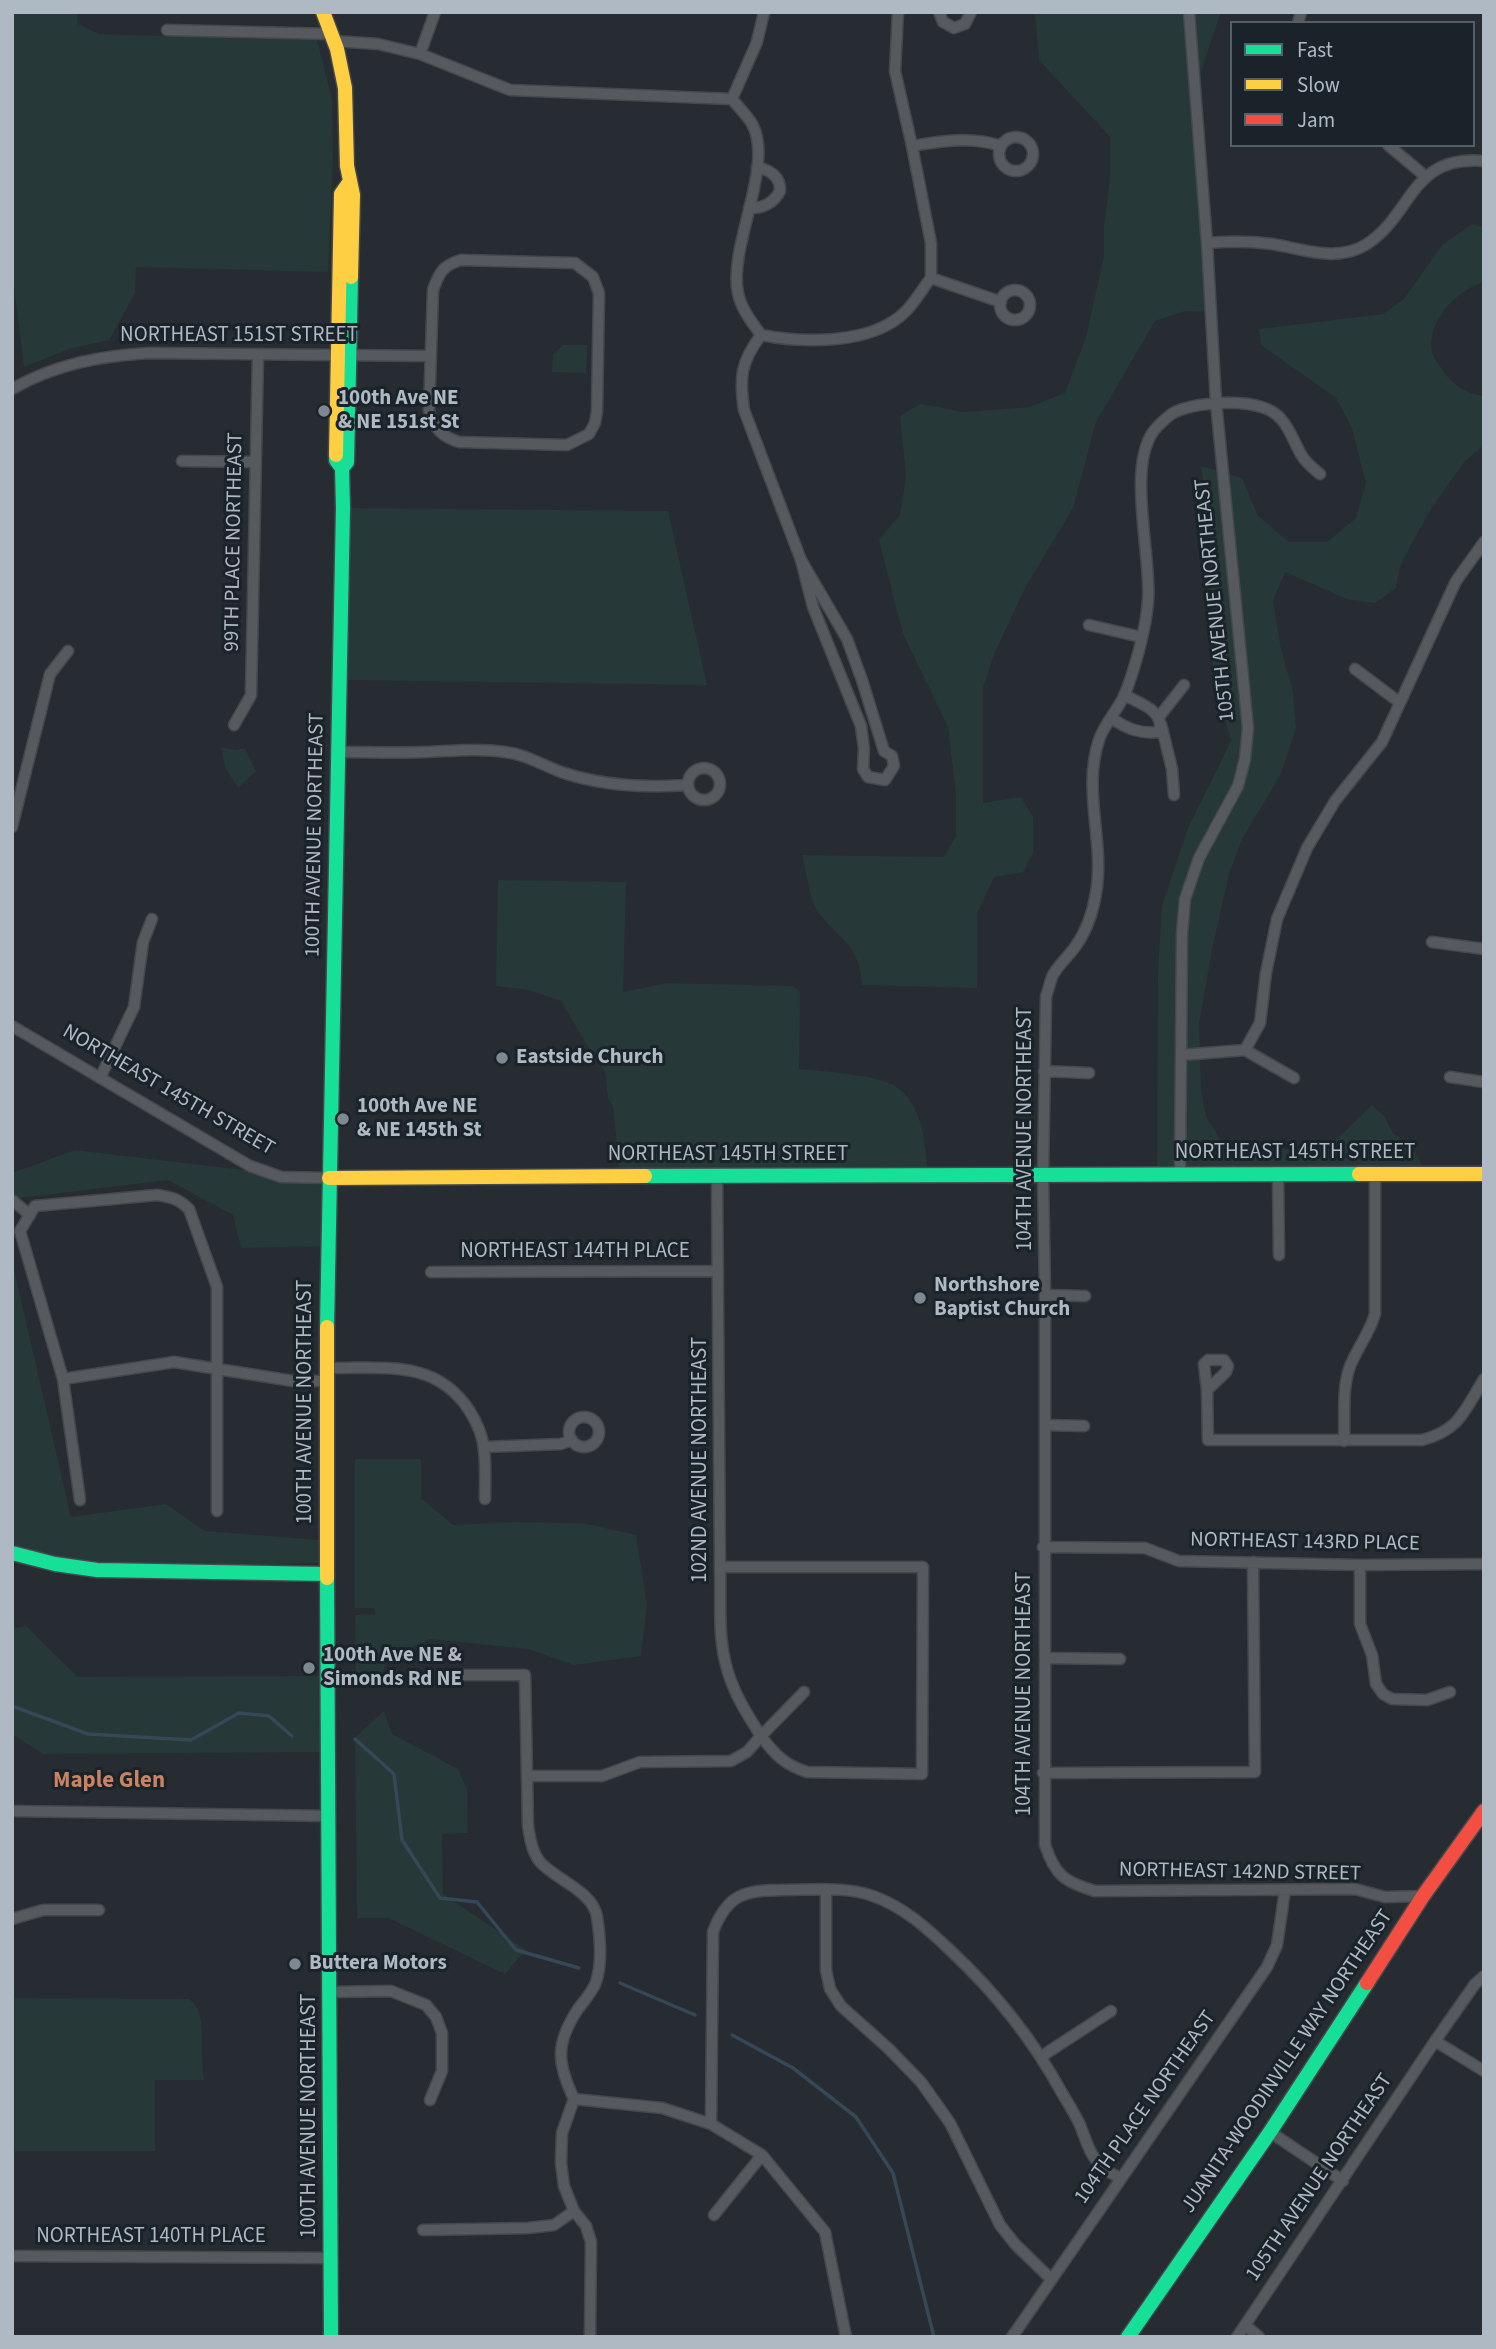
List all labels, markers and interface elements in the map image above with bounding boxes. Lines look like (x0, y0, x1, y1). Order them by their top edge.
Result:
legend (1230, 21, 1475, 147)
text: Fast (1297, 35, 1333, 65)
text: Slow (1297, 70, 1340, 100)
text: Jam (1297, 105, 1335, 135)
street label: NORTHEAST 151ST STREET (120, 323, 358, 349)
place label: 100th Ave NE & NE 151st St (338, 386, 459, 436)
marker: 100th Ave NE & NE 151st St (316, 403, 332, 419)
street label: 99TH PLACE NORTHEAST (220, 432, 250, 652)
street label: 105TH AVENUE NORTHEAST (1191, 477, 1241, 723)
street label: 100TH AVENUE NORTHEAST (301, 713, 331, 957)
street label: 104TH AVENUE NORTHEAST (1013, 1007, 1039, 1251)
street label: NORTHEAST 145TH STREET (57, 1020, 279, 1162)
place label: Eastside Church (516, 1045, 664, 1071)
marker: Eastside Church (494, 1050, 510, 1066)
place label: 100th Ave NE & NE 145th St (357, 1094, 482, 1144)
marker: 100th Ave NE & NE 145th St (335, 1111, 351, 1127)
street label: NORTHEAST 145TH STREET (1175, 1140, 1415, 1166)
street label: NORTHEAST 145TH STREET (608, 1142, 848, 1168)
street label: NORTHEAST 144TH PLACE (460, 1239, 690, 1265)
place label: Northshore Baptist Church (934, 1273, 1070, 1323)
street label: 100TH AVENUE NORTHEAST (293, 1280, 319, 1524)
marker: Northshore Baptist Church (912, 1290, 928, 1306)
street label: 102ND AVENUE NORTHEAST (688, 1337, 714, 1583)
street label: NORTHEAST 143RD PLACE (1190, 1528, 1420, 1558)
street label: 104TH AVENUE NORTHEAST (1012, 1572, 1038, 1816)
place label: 100th Ave NE & Simonds Rd NE (323, 1643, 462, 1693)
marker: 100th Ave NE & Simonds Rd NE (301, 1660, 317, 1676)
district label: Maple Glen (53, 1768, 165, 1796)
street label: NORTHEAST 142ND STREET (1119, 1858, 1361, 1888)
street label: JUANITA-WOODINVILLE WAY NORTHEAST (1177, 1905, 1399, 2219)
place label: Buttera Motors (309, 1951, 447, 1977)
marker: Buttera Motors (287, 1956, 303, 1972)
street label: 100TH AVENUE NORTHEAST (297, 1994, 323, 2238)
street label: 104TH PLACE NORTHEAST (1070, 2007, 1222, 2209)
street label: 105TH AVENUE NORTHEAST (1241, 2070, 1399, 2286)
street label: NORTHEAST 140TH PLACE (36, 2224, 266, 2250)

